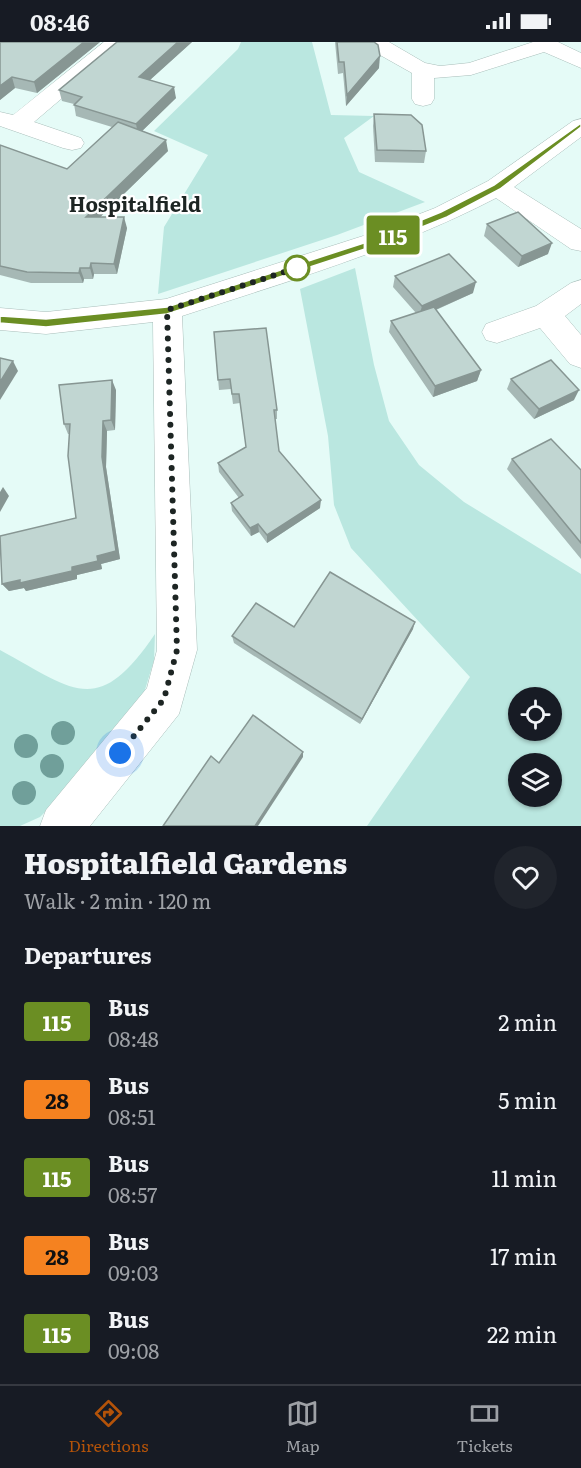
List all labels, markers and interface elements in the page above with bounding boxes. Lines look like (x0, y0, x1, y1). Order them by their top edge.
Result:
text: 08:46 (30, 5, 89, 38)
district label: Hospitalfield (69, 188, 201, 218)
line badge: 115 (358, 216, 428, 254)
text: 115 (379, 220, 407, 251)
unlabelled marker (284, 255, 310, 281)
map controls (508, 687, 562, 807)
button: locate (508, 687, 562, 741)
your location (105, 738, 135, 768)
button: layers (508, 753, 562, 807)
text: Hospitalfield Gardens (24, 841, 347, 883)
button: heart (494, 846, 557, 909)
text: Walk · 2 min · 120 m (24, 885, 211, 915)
text: Departures (24, 938, 151, 971)
text: Bus (108, 990, 149, 1023)
text: 2 min (498, 1005, 557, 1038)
text: 115 (43, 1006, 71, 1037)
text: 08:48 (108, 1023, 159, 1053)
text: Bus (108, 1068, 149, 1101)
text: 5 min (498, 1083, 557, 1116)
text: 28 (45, 1084, 69, 1115)
text: 08:51 (108, 1101, 156, 1131)
text: Bus (108, 1146, 149, 1179)
text: 11 min (491, 1161, 557, 1194)
text: 115 (43, 1162, 71, 1193)
text: 08:57 (108, 1179, 157, 1209)
text: Bus (108, 1224, 149, 1257)
text: 17 min (490, 1239, 557, 1272)
text: 28 (45, 1240, 69, 1271)
text: 09:03 (108, 1257, 159, 1287)
text: Bus (108, 1302, 149, 1335)
text: 22 min (487, 1317, 557, 1350)
text: 115 (43, 1318, 71, 1349)
text: 09:08 (108, 1335, 159, 1365)
tab: Directions (69, 1397, 148, 1457)
tab: Map (285, 1397, 320, 1457)
tab: Tickets (457, 1397, 512, 1457)

